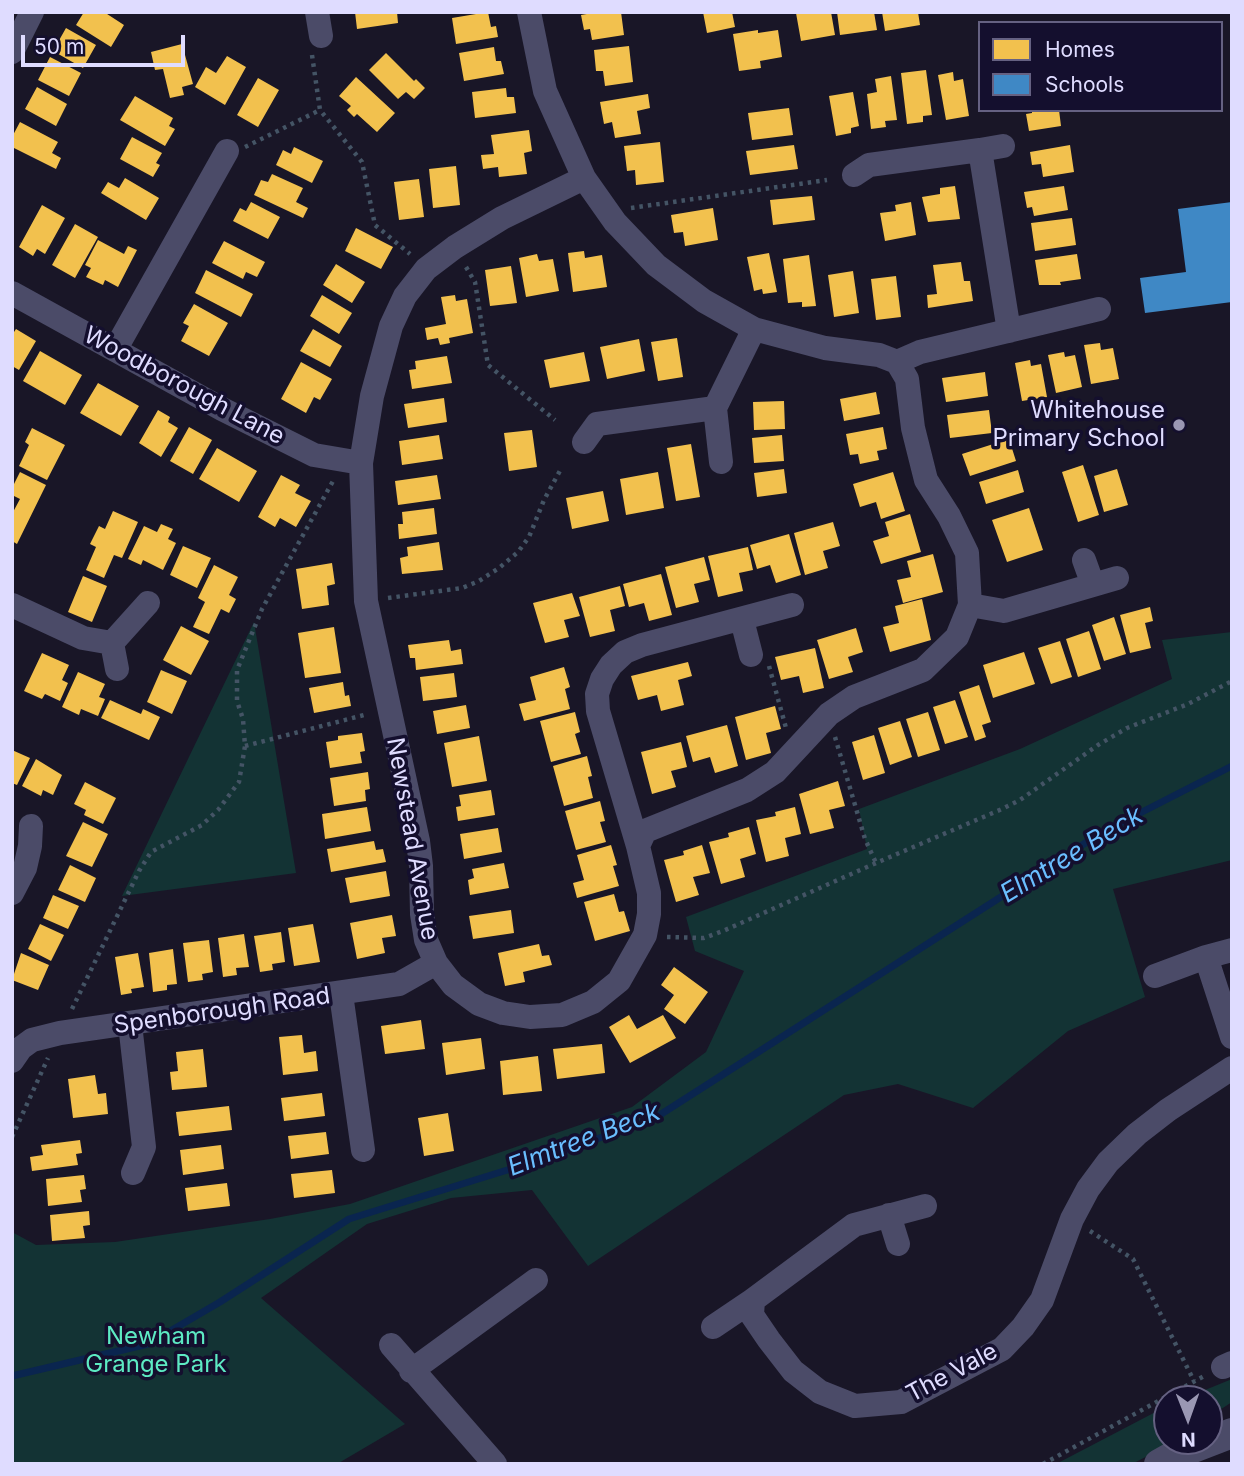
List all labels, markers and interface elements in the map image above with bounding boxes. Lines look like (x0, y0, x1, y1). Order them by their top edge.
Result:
scale bar (24, 21, 189, 65)
legend (978, 21, 1223, 112)
text: 50 m (34, 34, 84, 59)
text: Homes (1045, 37, 1115, 62)
text: Schools (1045, 72, 1124, 97)
street label: Woodborough Lane (79, 321, 289, 451)
place label: Whitehouse Primary School (992, 397, 1165, 453)
marker: Whitehouse Primary School (1171, 417, 1187, 433)
street label: Newstead Avenue (380, 736, 444, 942)
water label: Elmtree Beck (995, 800, 1149, 910)
street label: Spenborough Road (112, 982, 332, 1040)
water label: Elmtree Beck (503, 1097, 665, 1183)
park label: Newham Grange Park (85, 1323, 227, 1379)
street label: The Vale (902, 1337, 1002, 1409)
north arrow (1153, 1385, 1223, 1455)
text: N (1181, 1428, 1196, 1451)

